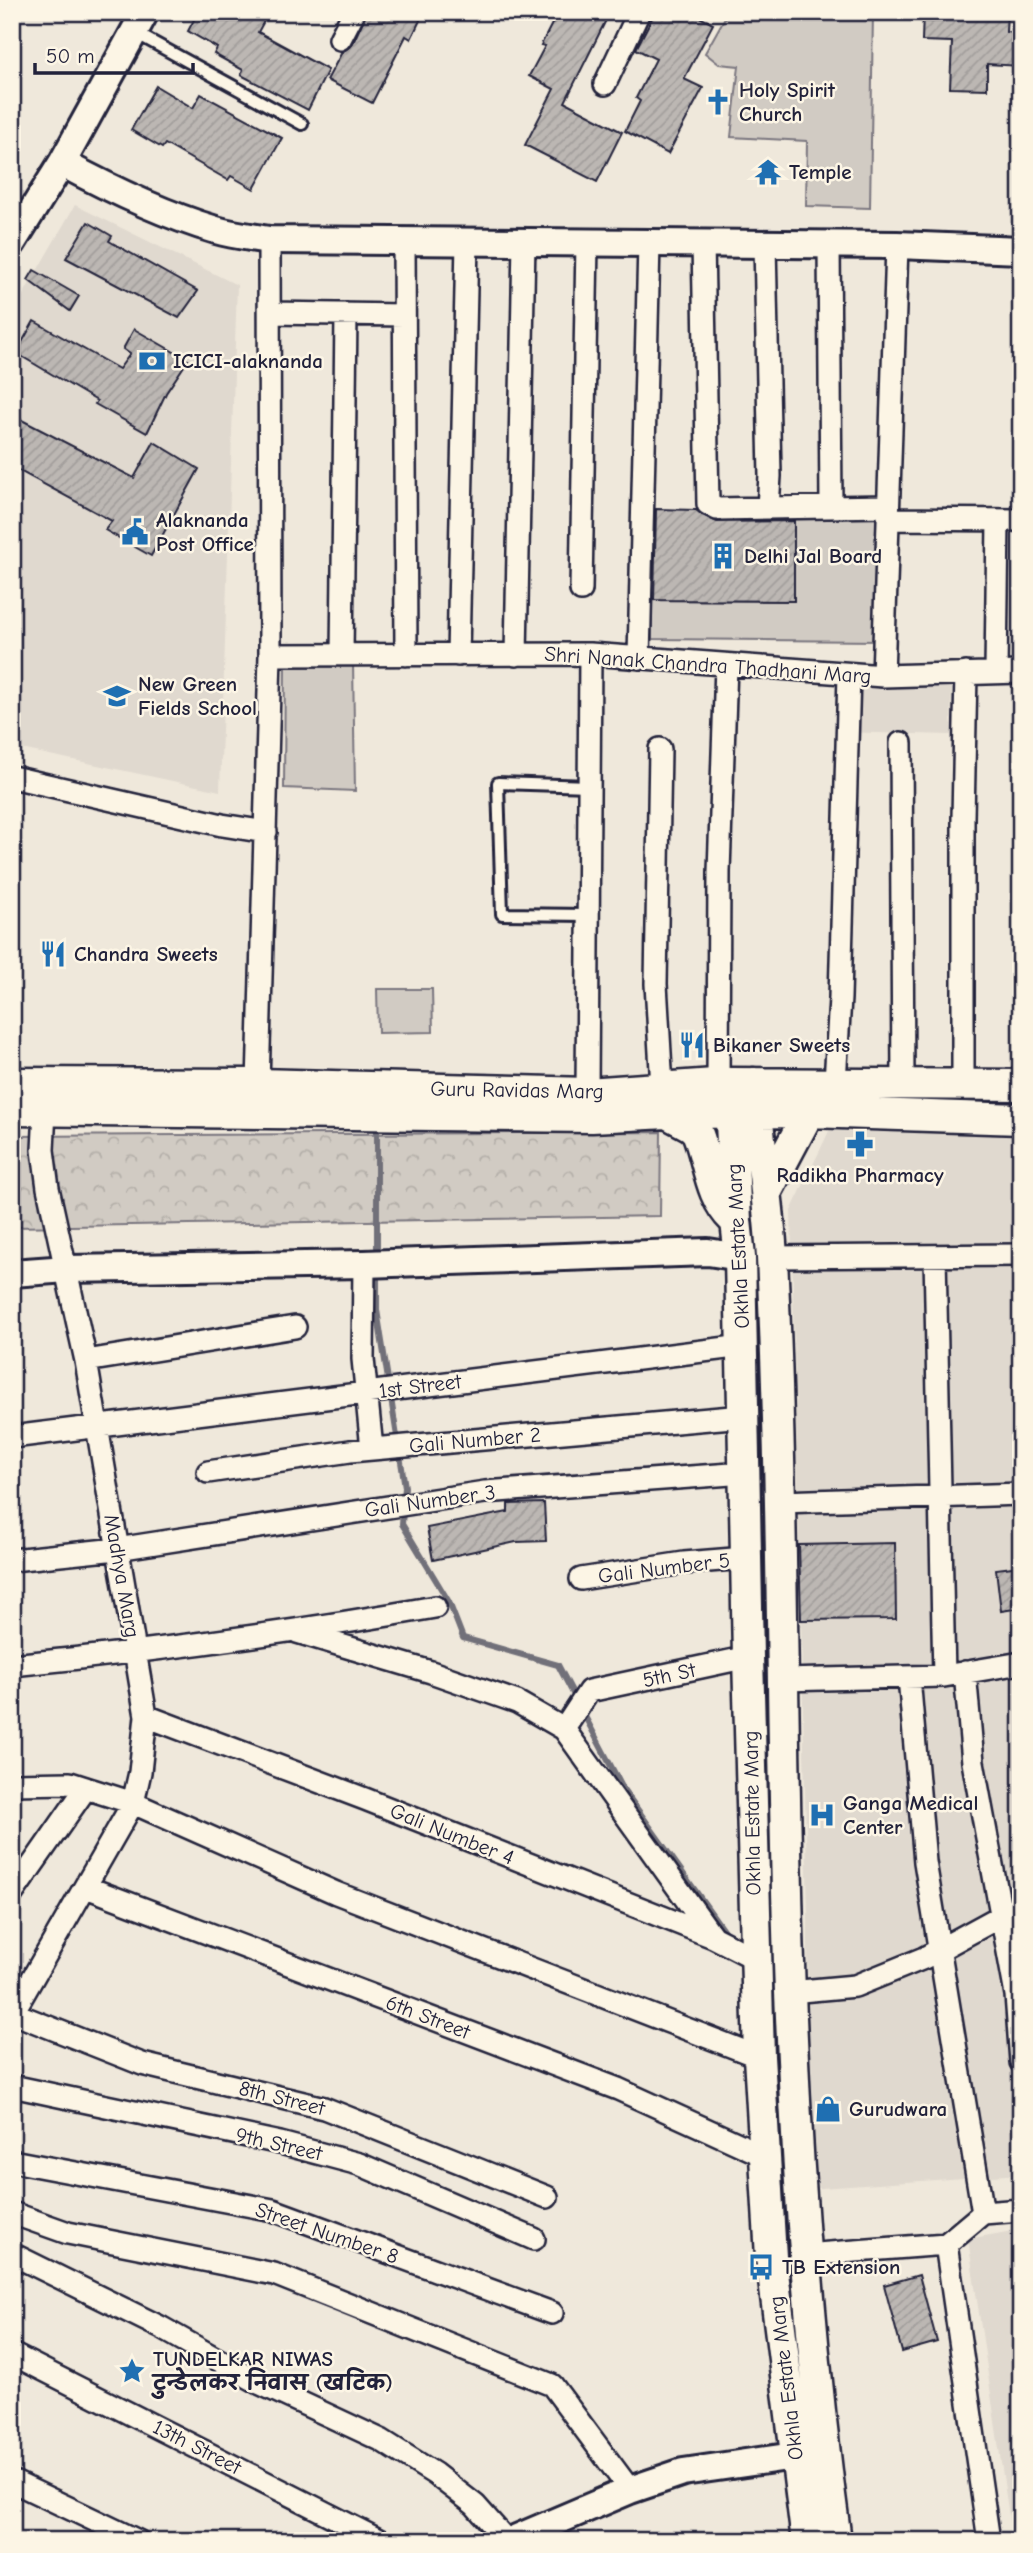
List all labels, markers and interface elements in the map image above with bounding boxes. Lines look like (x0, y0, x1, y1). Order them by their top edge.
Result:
scale bar (35, 32, 192, 76)
text: 50 m (46, 44, 95, 68)
place label: Holy Spirit Church (739, 78, 836, 126)
church icon: Holy Spirit Church (703, 87, 733, 117)
temple icon: Temple (753, 157, 783, 187)
place label: Temple (789, 160, 852, 184)
bank icon: ICICI-alaknanda (137, 346, 167, 376)
place label: ICICI-alaknanda (173, 349, 323, 373)
place label: Alaknanda Post Office (156, 508, 254, 556)
public building icon: Alaknanda Post Office (120, 517, 150, 547)
building icon: Delhi Jal Board (708, 541, 738, 571)
place label: Delhi Jal Board (744, 544, 882, 568)
street label: Shri Nanak Chandra Thadhani Marg (544, 642, 872, 688)
place label: New Green Fields School (138, 672, 257, 720)
school or university icon: New Green Fields School (102, 681, 132, 711)
restaurant icon: Chandra Sweets (38, 939, 68, 969)
place label: Chandra Sweets (74, 942, 218, 966)
restaurant icon: Bikaner Sweets (677, 1030, 707, 1060)
place label: Bikaner Sweets (713, 1033, 850, 1057)
street label: Guru Ravidas Marg (430, 1076, 604, 1104)
pharmacy icon: Radikha Pharmacy (845, 1129, 875, 1159)
street label: Okhla Estate Marg (722, 1163, 754, 1329)
place label: Radikha Pharmacy (776, 1163, 944, 1187)
street label: 1st Street (378, 1369, 463, 1403)
street label: Gali Number 2 (408, 1422, 542, 1458)
street label: Gali Number 3 (363, 1480, 497, 1522)
street label: Madhya Marg (99, 1512, 145, 1640)
street label: Gali Number 5 (597, 1548, 731, 1588)
street label: 5th St (640, 1658, 699, 1692)
street label: Okhla Estate Marg (739, 1730, 765, 1896)
place label: Ganga Medical Center (843, 1791, 978, 1839)
street label: Gali Number 4 (387, 1798, 517, 1870)
hospital icon: Ganga Medical Center (807, 1800, 837, 1830)
street label: 6th Street (383, 1990, 474, 2044)
street label: 8th Street (237, 2076, 328, 2120)
shop icon: Gurudwara (813, 2094, 843, 2124)
place label: Gurudwara (849, 2097, 947, 2121)
street label: 9th Street (233, 2122, 326, 2166)
street label: Street Number 8 (252, 2197, 402, 2269)
bus stop icon: TB Extension (746, 2252, 776, 2282)
place label: TB Extension (782, 2255, 900, 2279)
street label: Okhla Estate Marg (764, 2295, 808, 2461)
place label: TUNDELKAR NIWAS टुन्डेलकर निवास (खटिक) (151, 2347, 393, 2400)
place icon: TUNDELKAR NIWAS टुन्डेलकर निवास (खटिक) (117, 2356, 147, 2386)
street label: 13th Street (149, 2415, 246, 2480)

